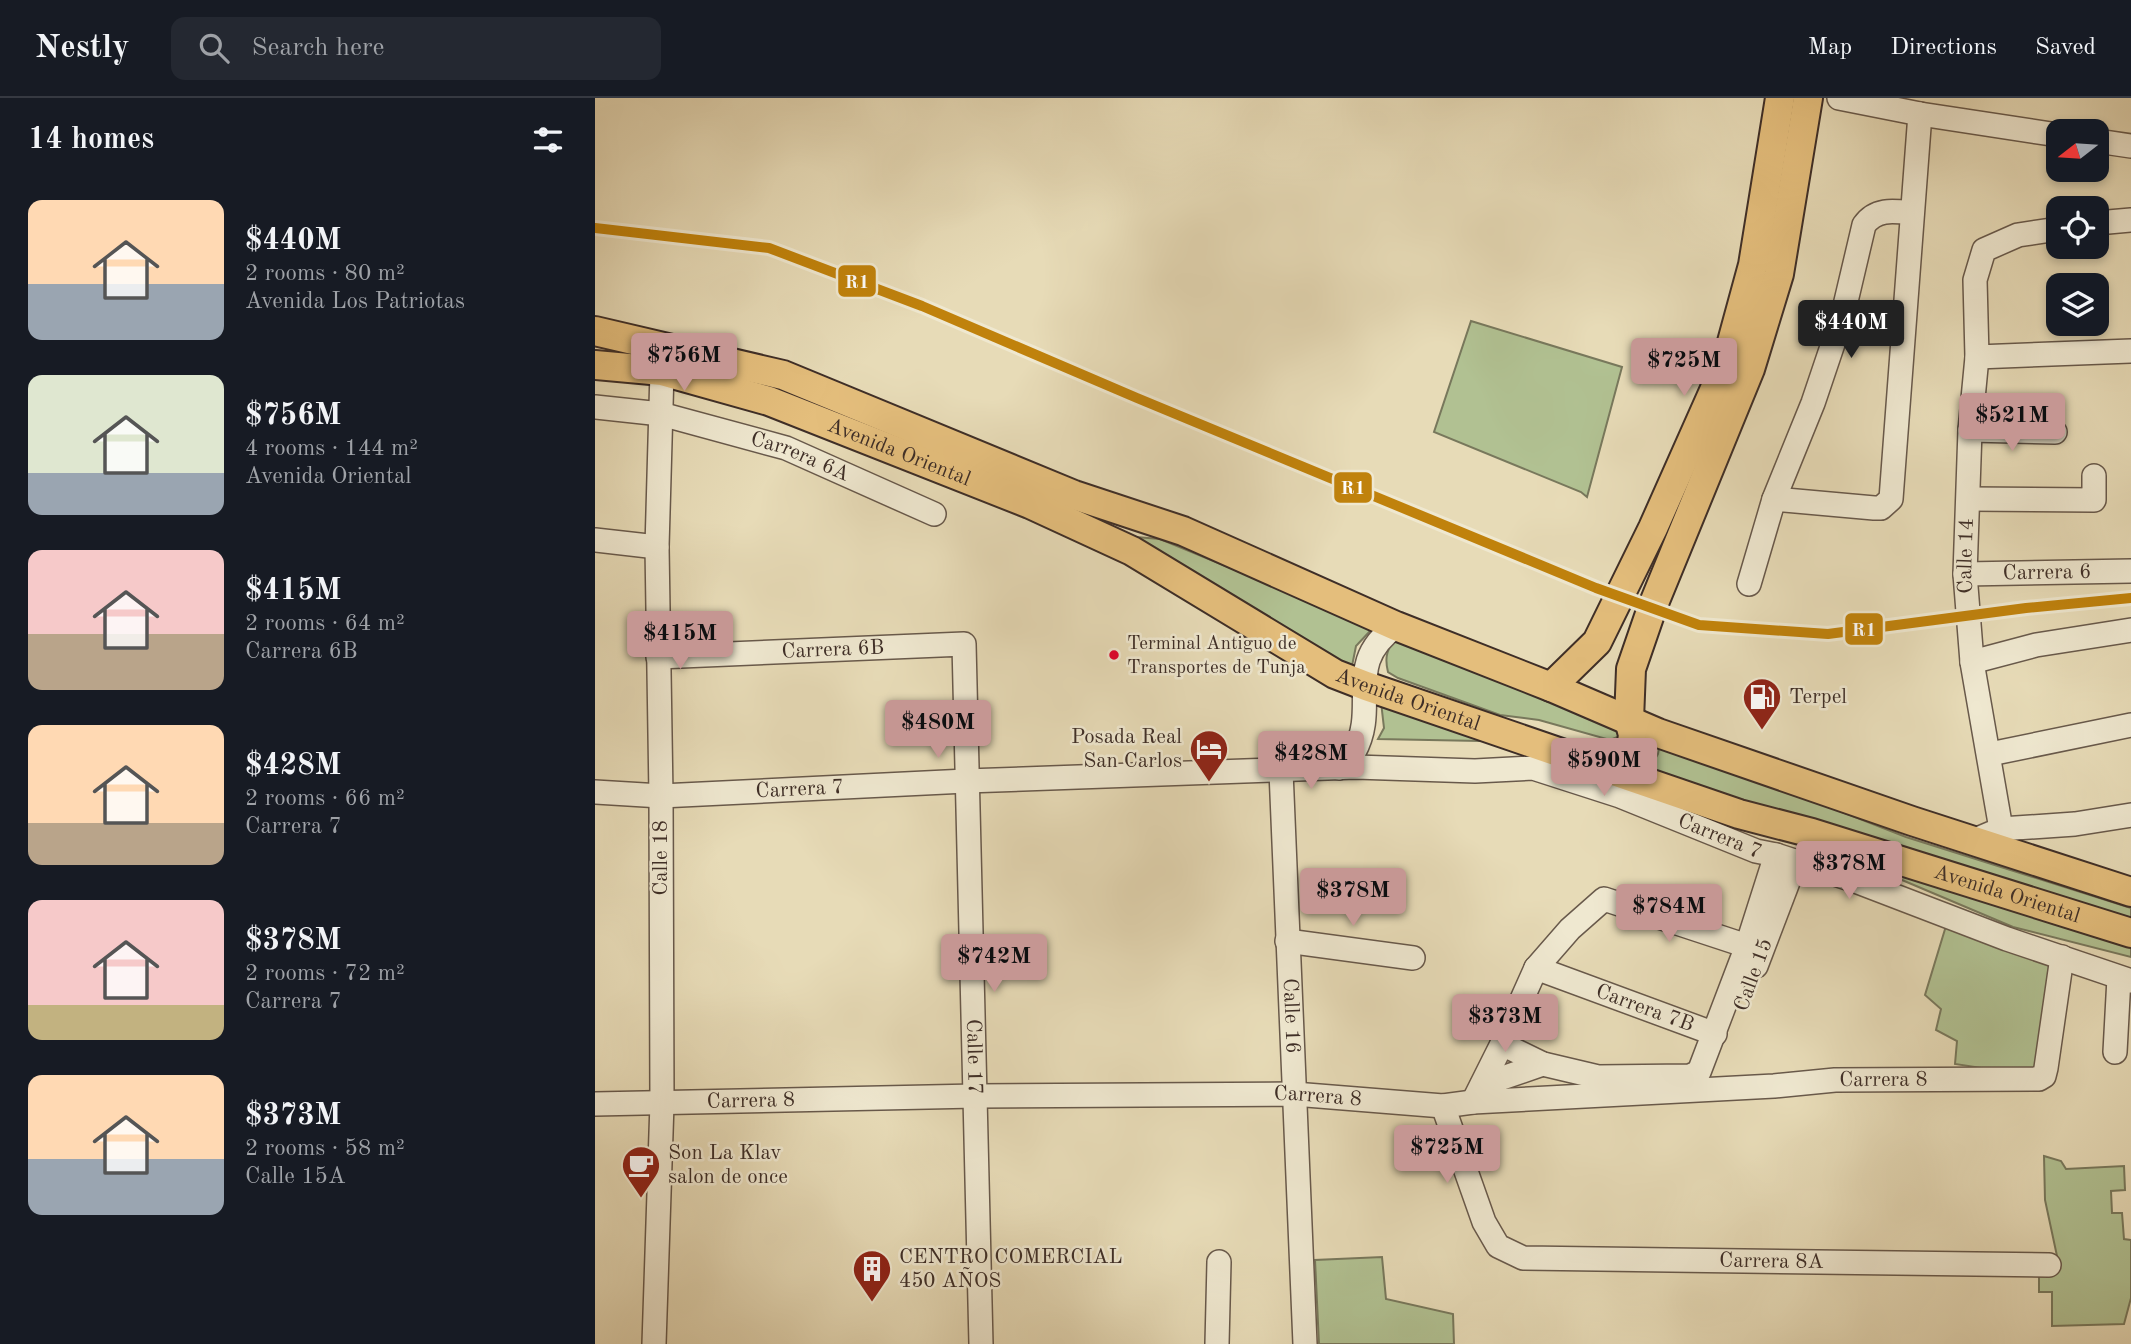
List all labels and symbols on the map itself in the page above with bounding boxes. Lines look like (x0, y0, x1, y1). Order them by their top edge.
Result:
north arrow (2046, 119, 2109, 182)
line badge: R1 (837, 264, 877, 298)
text: R1 (845, 274, 869, 293)
pin: $440M (1802, 300, 1900, 360)
pin: $756M (635, 334, 733, 393)
pin: $725M (1635, 338, 1733, 398)
pin: $521M (1963, 394, 2061, 453)
street label: Avenida Oriental (824, 415, 974, 490)
street label: Carrera 6A (748, 428, 853, 485)
line badge: R1 (1333, 471, 1373, 504)
text: R1 (1341, 480, 1365, 499)
street label: Calle 14 (1954, 518, 1977, 595)
street label: Carrera 6 (2003, 561, 2091, 584)
pin: $415M (631, 612, 729, 671)
line badge: R1 (1844, 612, 1884, 646)
text: R1 (1852, 622, 1876, 641)
place label: Terminal Antiguo de Transportes de Tunja (1127, 635, 1306, 678)
street label: Carrera 6B (781, 637, 885, 662)
marker: Terminal Antiguo de Transportes de Tunja (1107, 648, 1121, 662)
street label: Avenida Oriental (1332, 665, 1483, 735)
fuel station icon: Terpel (1741, 676, 1783, 731)
place label: Terpel (1789, 687, 1847, 708)
pin: $480M (889, 700, 987, 760)
place label: Posada Real San Carlos (1071, 727, 1182, 772)
hotel icon: Posada Real San Carlos (1188, 728, 1230, 783)
pin: $428M (1262, 732, 1360, 791)
pin: $590M (1555, 738, 1653, 798)
street label: Carrera 7 (755, 777, 844, 802)
street label: Carrera 7 (1675, 810, 1765, 863)
street label: Calle 18 (651, 820, 672, 896)
pin: $378M (1800, 842, 1898, 901)
street label: Avenida Oriental (1931, 861, 2083, 927)
pin: $378M (1304, 868, 1402, 928)
pin: $784M (1620, 884, 1718, 944)
pin: $742M (945, 934, 1043, 994)
street label: Calle 15 (1731, 936, 1777, 1014)
street label: Calle 16 (1279, 978, 1303, 1054)
street label: Carrera 7B (1593, 980, 1697, 1036)
pin: $373M (1456, 995, 1554, 1054)
street label: Calle 17 (963, 1018, 985, 1095)
street label: Carrera 8 (1839, 1069, 1928, 1090)
street label: Carrera 8 (1274, 1083, 1363, 1110)
street label: Carrera 8 (707, 1089, 795, 1112)
pin: $725M (1398, 1126, 1496, 1185)
place label: Son La Klav salon de once (668, 1143, 788, 1188)
cafe icon: Son La Klav salon de once (620, 1144, 662, 1199)
place label: CENTRO COMERCIAL 450 AÑOS (899, 1247, 1123, 1292)
building icon: CENTRO COMERCIAL 450 AÑOS (851, 1248, 893, 1303)
street label: Carrera 8A (1719, 1250, 1824, 1273)

